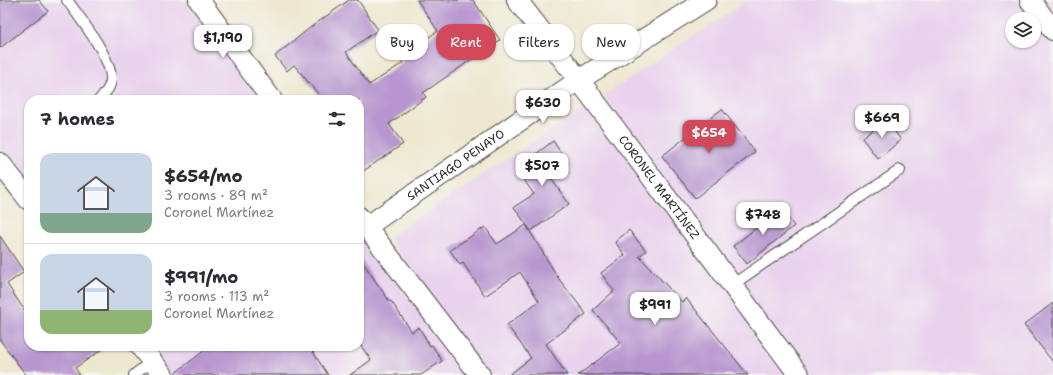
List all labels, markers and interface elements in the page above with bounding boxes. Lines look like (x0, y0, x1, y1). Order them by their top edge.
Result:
map controls (1005, 12, 1041, 48)
button: layers (1005, 12, 1041, 48)
chip: Buy (376, 24, 428, 60)
chip: Rent (436, 24, 496, 60)
chip: Filters (504, 24, 574, 60)
chip: New (582, 24, 640, 60)
pin: $1,190 (190, 25, 256, 59)
text: $1,190 (203, 29, 243, 46)
pin: $630 (519, 90, 567, 124)
text: $630 (525, 94, 561, 111)
pin: $669 (858, 105, 906, 139)
text: 7 homes (40, 108, 115, 130)
icon: filters (326, 108, 348, 130)
text: $669 (864, 109, 900, 126)
pin: $654 (685, 120, 733, 154)
text: $654 (691, 124, 727, 141)
street label: SANTIAGO PENAYO (404, 126, 508, 204)
street label: CORONEL MARTÍNEZ (615, 132, 703, 242)
pin: $507 (518, 153, 566, 187)
text: $507 (525, 157, 560, 174)
text: $654/mo (164, 165, 242, 187)
icon: home (72, 169, 120, 217)
text: 3 rooms · 89 m² (164, 187, 268, 204)
pin: $748 (739, 202, 787, 236)
text: Coronel Martínez (164, 204, 274, 221)
text: $748 (745, 206, 781, 223)
text: $991/mo (164, 266, 238, 288)
icon: home (72, 270, 120, 318)
text: 3 rooms · 113 m² (164, 288, 269, 305)
pin: $991 (631, 292, 679, 326)
text: $991 (639, 296, 671, 313)
text: Coronel Martínez (164, 305, 274, 322)

